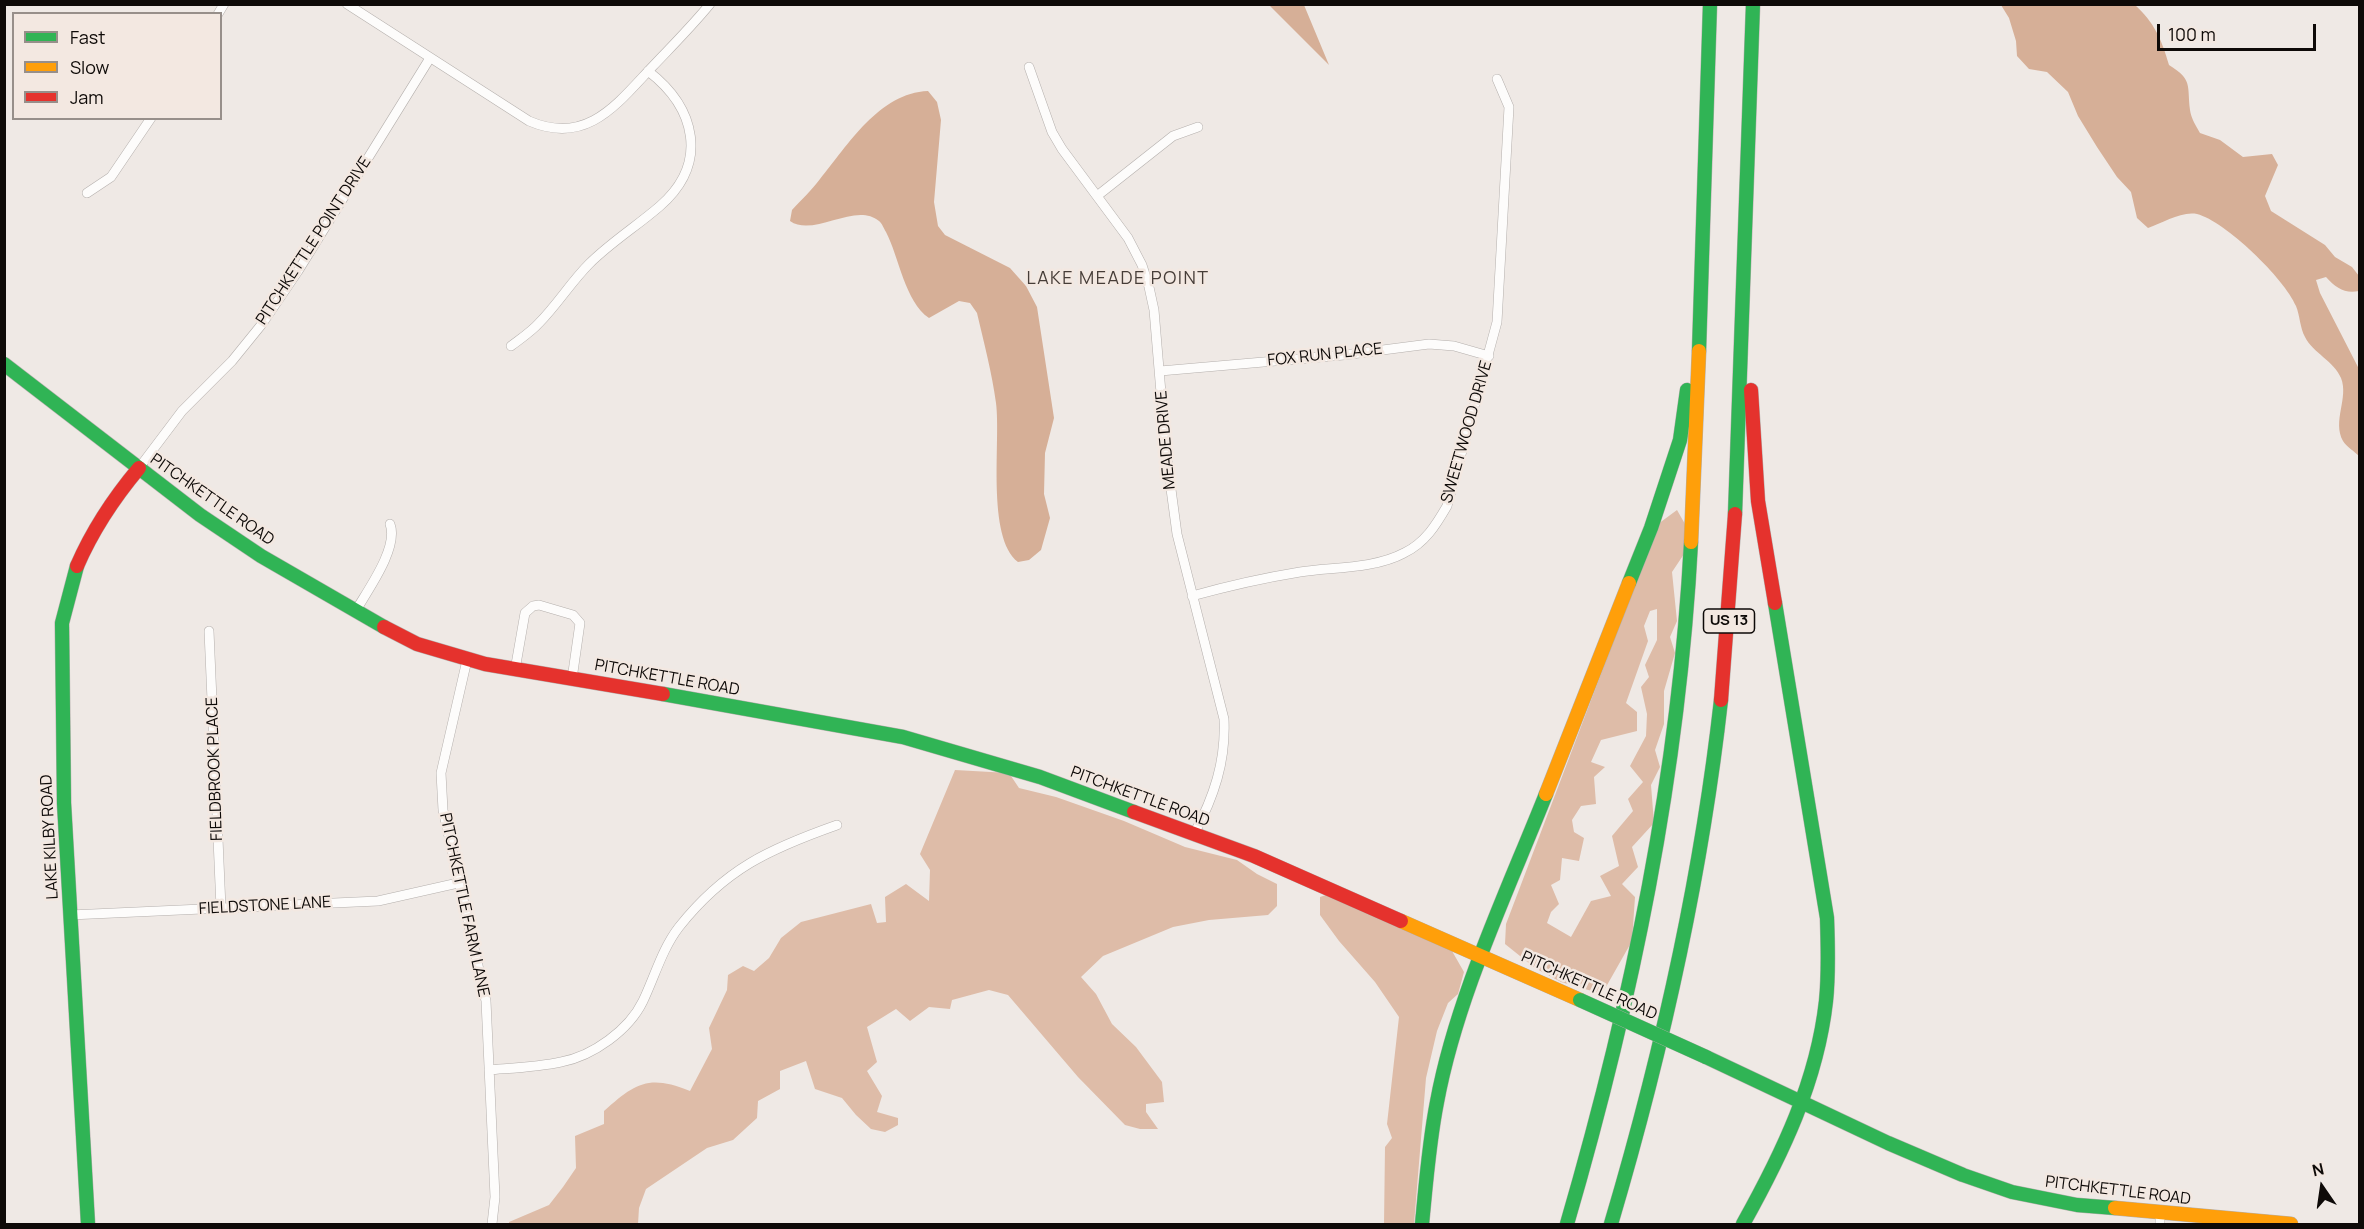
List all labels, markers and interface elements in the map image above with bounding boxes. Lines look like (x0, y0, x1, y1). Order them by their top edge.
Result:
legend (12, 12, 222, 120)
scale bar (2160, 12, 2319, 50)
text: 100 m (2168, 22, 2216, 46)
text: Fast (70, 25, 105, 49)
text: Slow (70, 55, 109, 79)
text: Jam (70, 85, 104, 109)
street label: PITCHKETTLE POINT DRIVE (252, 153, 376, 329)
district label: LAKE MEADE POINT (1026, 268, 1210, 290)
street label: FOX RUN PLACE (1267, 339, 1383, 371)
street label: SWEETWOOD DRIVE (1437, 359, 1497, 505)
street label: MEADE DRIVE (1152, 390, 1180, 490)
street label: PITCHKETTLE ROAD (146, 450, 278, 550)
road number: US 13 (1704, 609, 1754, 633)
street label: PITCHKETTLE ROAD (593, 656, 741, 700)
street label: FIELDBROOK PLACE (203, 697, 227, 841)
street label: PITCHKETTLE ROAD (1068, 763, 1212, 831)
street label: LAKE KILBY ROAD (37, 774, 63, 900)
street label: PITCHKETTLE FARM LANE (435, 811, 493, 999)
street label: FIELDSTONE LANE (198, 893, 332, 919)
street label: PITCHKETTLE ROAD (1518, 947, 1660, 1025)
north arrow (2292, 1157, 2352, 1217)
text: N (2310, 1157, 2326, 1181)
street label: PITCHKETTLE ROAD (2044, 1173, 2192, 1209)

